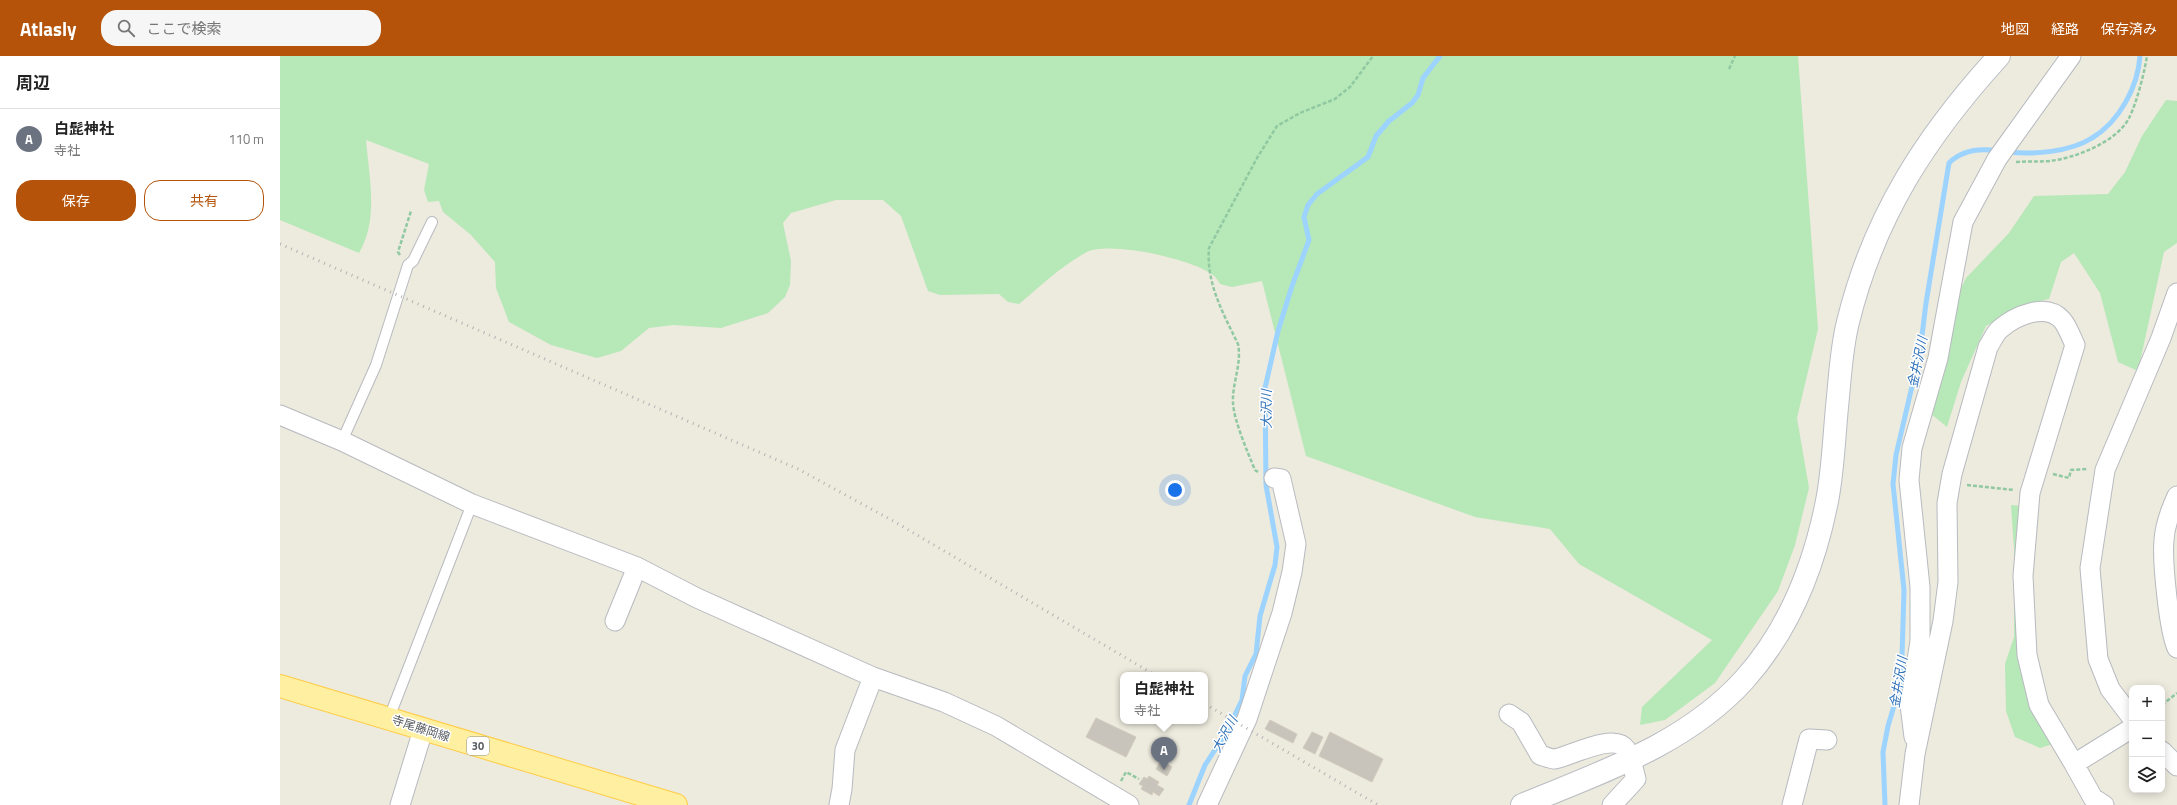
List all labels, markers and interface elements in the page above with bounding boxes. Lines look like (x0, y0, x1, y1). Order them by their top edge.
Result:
search box (101, 10, 381, 46)
text: Atlasly (20, 14, 77, 43)
icon: search (115, 17, 137, 39)
text: ここで検索 (147, 17, 222, 40)
text: 地図 (2001, 18, 2029, 39)
text: 経路 (2051, 18, 2079, 39)
text: 保存済み (2101, 18, 2157, 39)
text: 周辺 (16, 70, 50, 96)
text: 白髭神社 (54, 117, 114, 140)
text: A (25, 129, 33, 149)
text: 110 m (228, 129, 264, 149)
text: 寺社 (54, 140, 80, 160)
button: 保存 (16, 180, 136, 221)
button: 共有 (144, 180, 264, 221)
water label: 金井沢川 (1902, 333, 1933, 390)
water label: 大沢川 (1256, 388, 1276, 429)
your location (1165, 480, 1185, 500)
water label: 金井沢川 (1884, 653, 1912, 709)
popup (1120, 672, 1208, 724)
text: 白髭神社 (1134, 677, 1194, 700)
map controls (2129, 685, 2165, 793)
button: + (2129, 685, 2165, 721)
text: 寺社 (1134, 700, 1160, 720)
street label: 寺尾藤岡線 (390, 710, 452, 746)
water label: 大沢川 (1206, 710, 1243, 756)
button: − (2129, 721, 2165, 757)
road number: 30 (467, 737, 489, 755)
pin: A (1151, 737, 1177, 770)
button: layers (2129, 757, 2165, 793)

